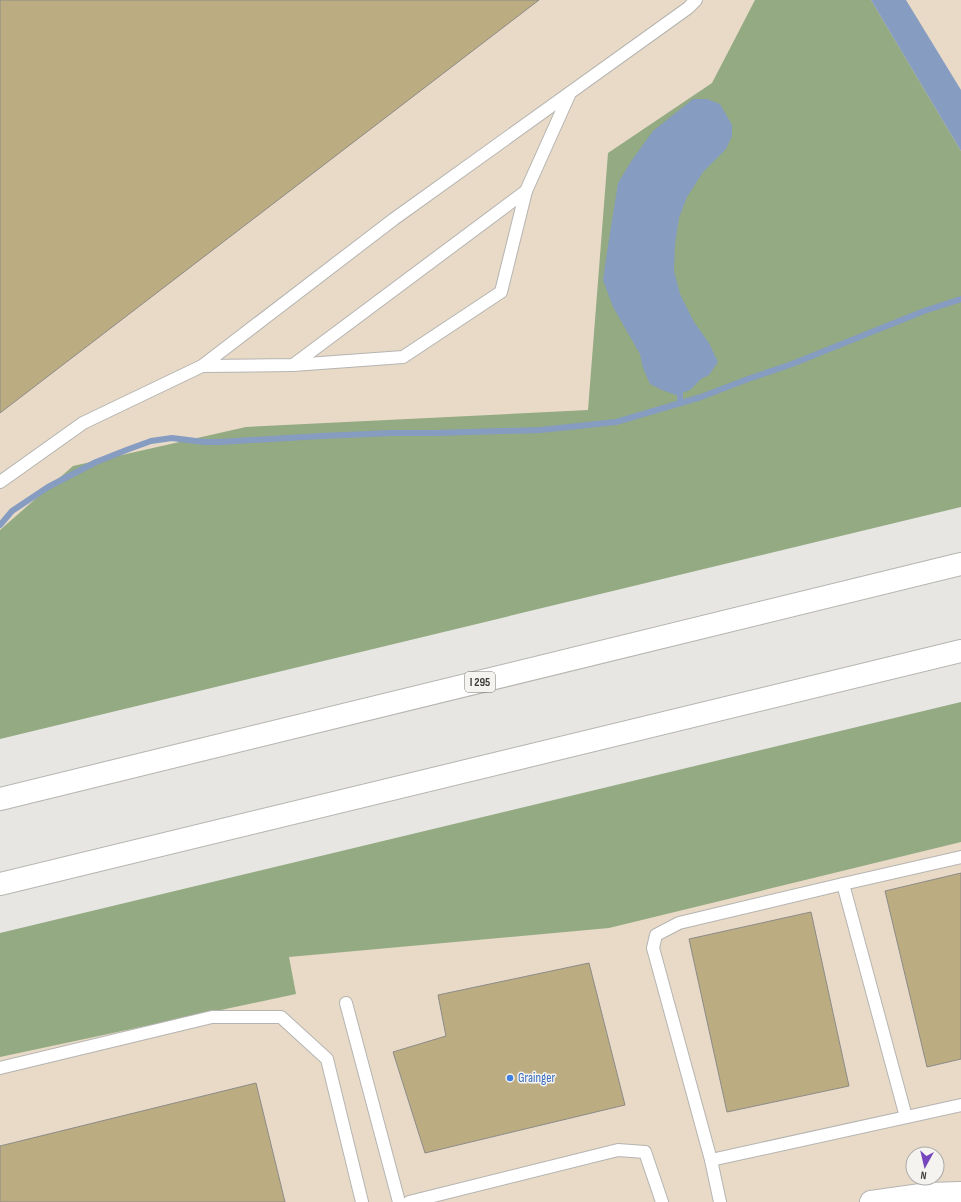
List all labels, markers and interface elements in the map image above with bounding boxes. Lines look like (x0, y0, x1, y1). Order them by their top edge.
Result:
road number: I 295 (465, 672, 495, 692)
place label: Grainger (518, 1070, 555, 1086)
marker: Grainger (505, 1073, 515, 1083)
north arrow (905, 1146, 945, 1186)
text: N (920, 1169, 927, 1182)

